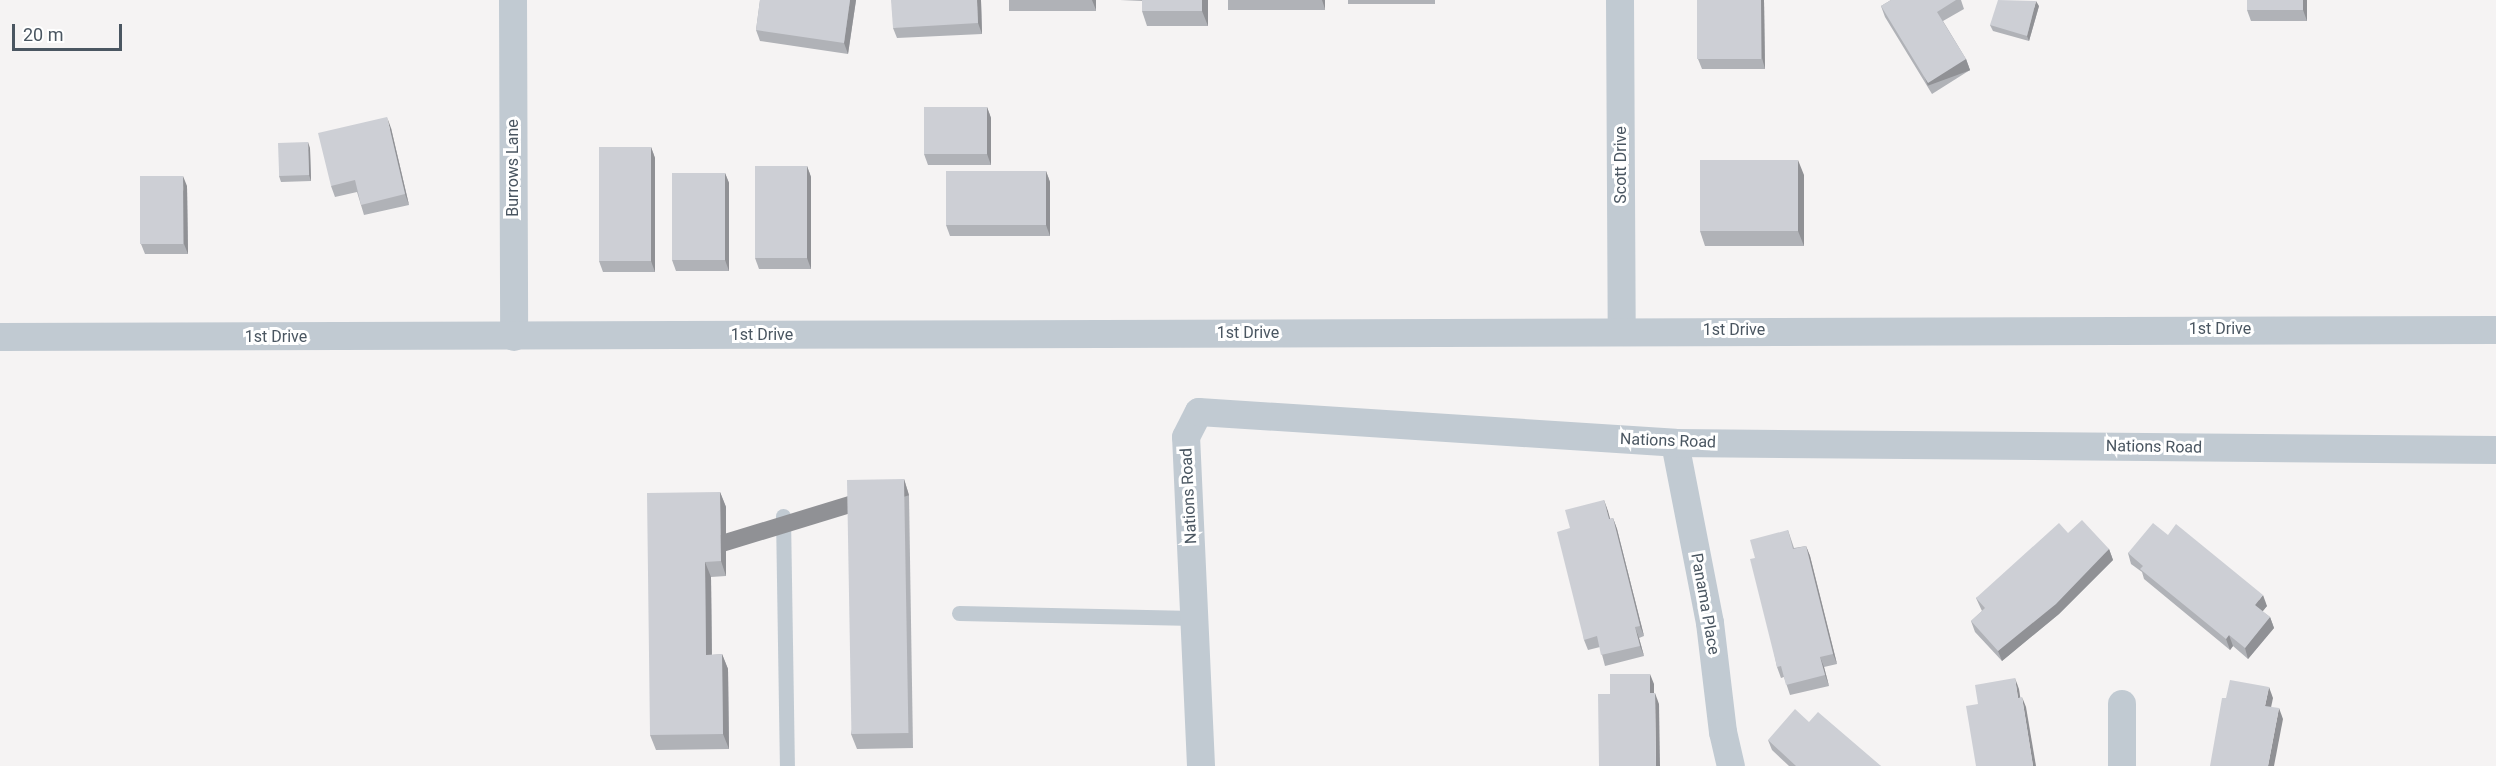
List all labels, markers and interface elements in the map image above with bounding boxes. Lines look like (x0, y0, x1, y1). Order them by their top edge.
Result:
scale bar (15, 12, 124, 50)
text: 20 m (23, 24, 63, 45)
street label: Burrows Lane (503, 119, 523, 217)
street label: Scott Drive (1611, 126, 1631, 204)
street label: 1st Drive (2189, 319, 2251, 339)
street label: 1st Drive (1703, 320, 1765, 340)
street label: 1st Drive (1217, 323, 1279, 343)
street label: 1st Drive (731, 325, 793, 345)
street label: 1st Drive (245, 327, 307, 347)
street label: Nations Road (1620, 430, 1716, 452)
street label: Nations Road (2106, 437, 2202, 457)
street label: Nations Road (1177, 447, 1201, 545)
street label: Panama Place (1687, 552, 1723, 656)

